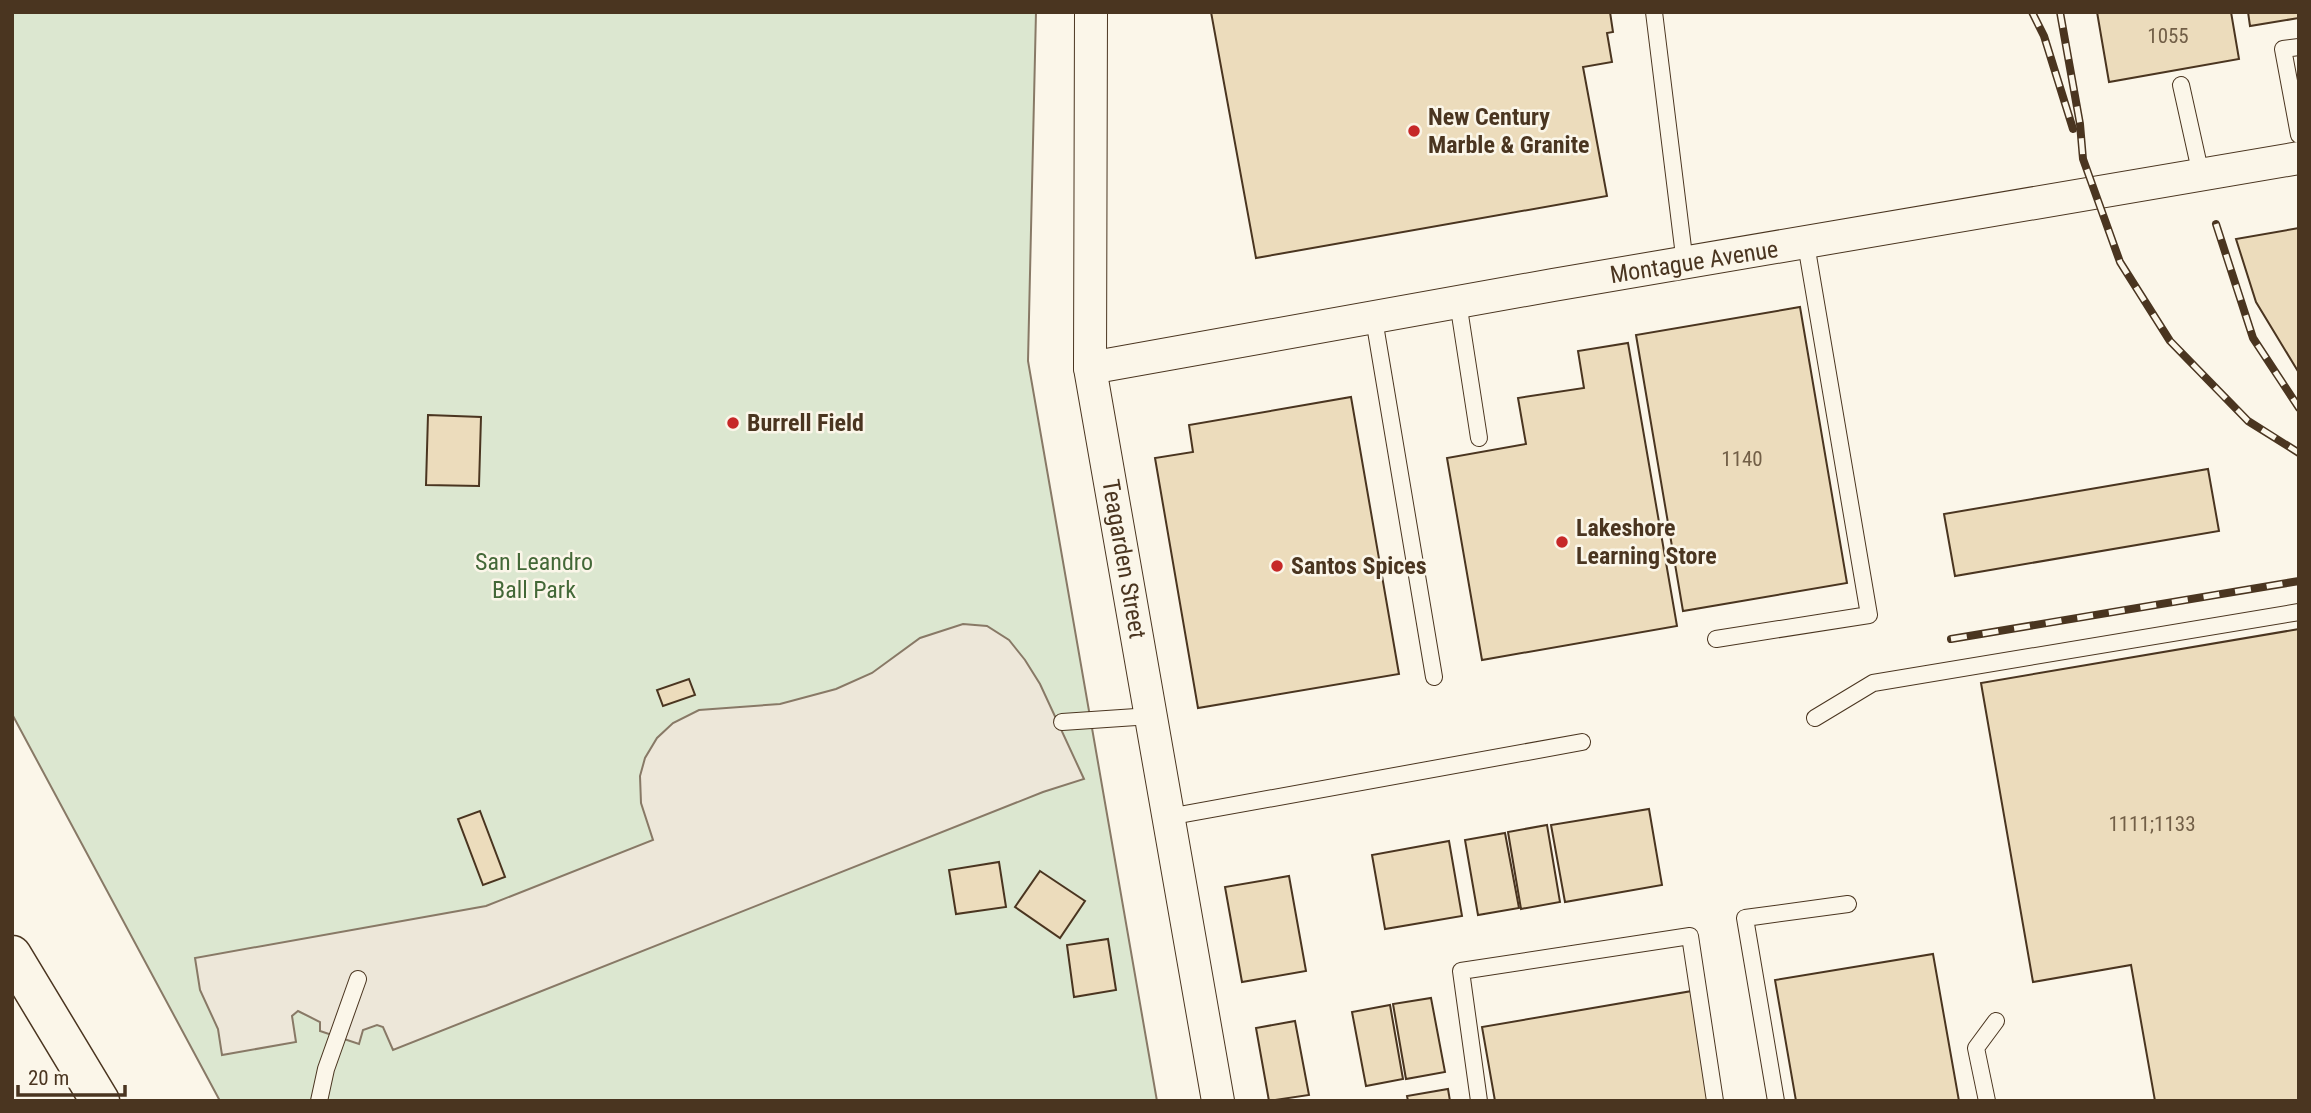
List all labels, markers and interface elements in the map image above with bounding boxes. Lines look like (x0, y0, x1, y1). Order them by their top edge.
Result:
house number: 1055 (2147, 24, 2189, 48)
place label: New Century Marble & Granite (1428, 103, 1589, 159)
marker: New Century Marble & Granite (1406, 123, 1422, 139)
street label: Montague Avenue (1608, 235, 1780, 289)
place label: Burrell Field (747, 409, 864, 437)
marker: Burrell Field (725, 415, 741, 431)
house number: 1140 (1721, 447, 1763, 471)
street label: Teagarden Street (1096, 477, 1152, 641)
place label: Lakeshore Learning Store (1576, 514, 1717, 570)
marker: Lakeshore Learning Store (1554, 534, 1570, 550)
park label: San Leandro Ball Park (475, 548, 593, 604)
place label: Santos Spices (1291, 552, 1427, 580)
marker: Santos Spices (1269, 558, 1285, 574)
house number: 1111;1133 (2108, 812, 2196, 836)
scale bar (18, 1054, 124, 1098)
text: 20 m (28, 1066, 69, 1090)

